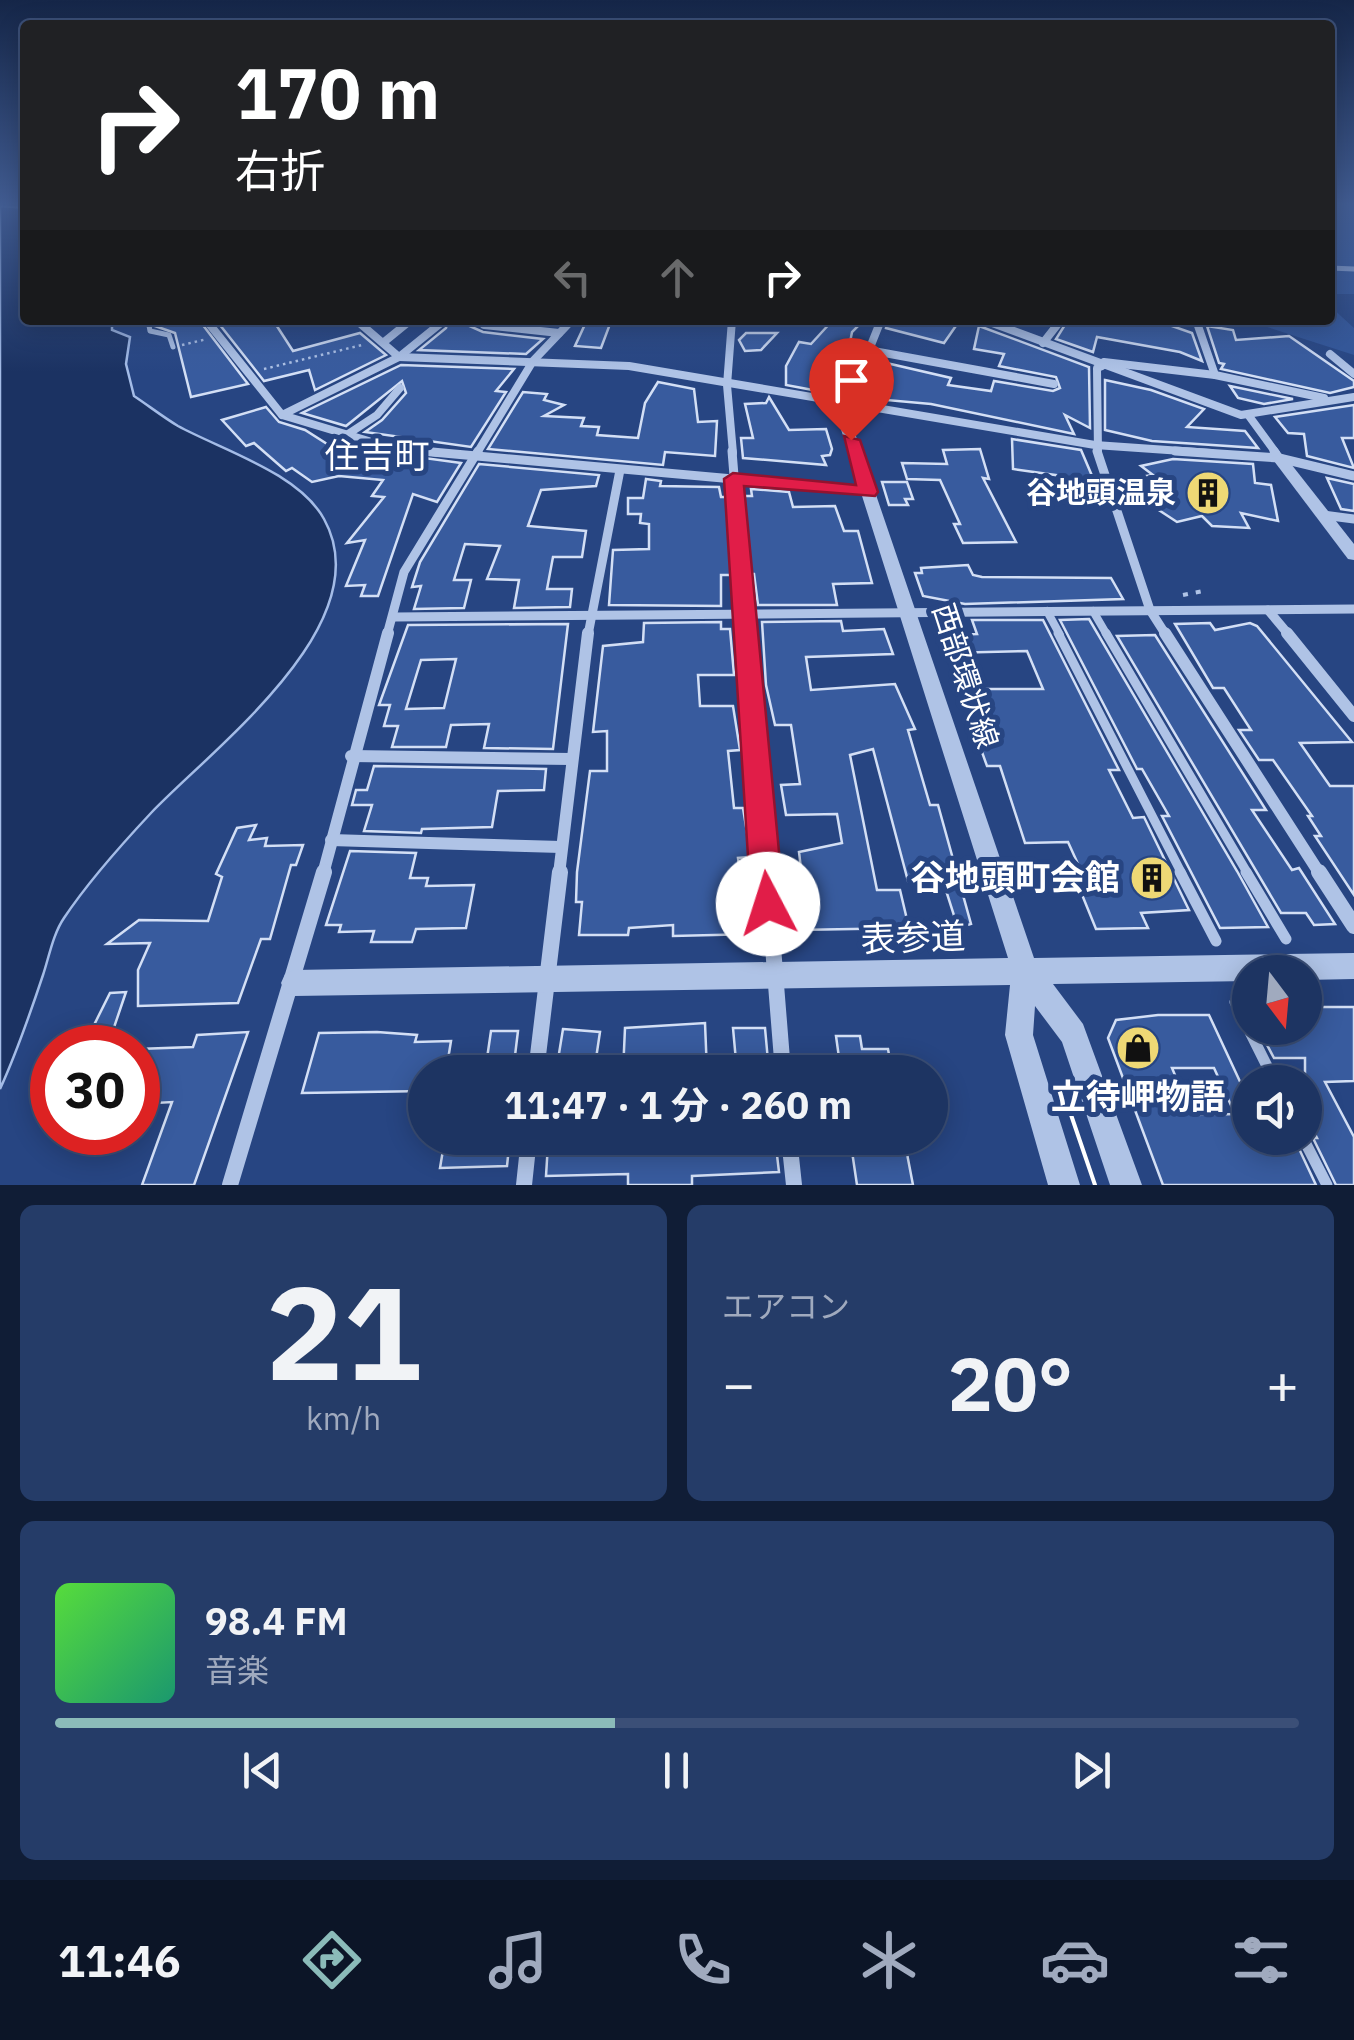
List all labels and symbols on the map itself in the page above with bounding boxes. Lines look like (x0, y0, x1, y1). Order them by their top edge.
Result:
pin (809, 338, 894, 441)
district label: 住吉町 (324, 432, 430, 478)
building icon: 谷地頭温泉 (1185, 470, 1231, 516)
place label: 谷地頭温泉 (1026, 472, 1176, 511)
street label: 西部環状線 (925, 598, 1008, 753)
position arrow (716, 852, 820, 956)
place label: 谷地頭町会館 (910, 854, 1120, 900)
building icon: 谷地頭町会館 (1129, 855, 1175, 901)
street label: 表参道 (860, 912, 966, 962)
north arrow (1232, 955, 1322, 1045)
speed limit sign: 30 (30, 1025, 160, 1155)
shop icon: 立待岬物語 (1115, 1025, 1161, 1071)
place label: 立待岬物語 (1050, 1073, 1226, 1119)

